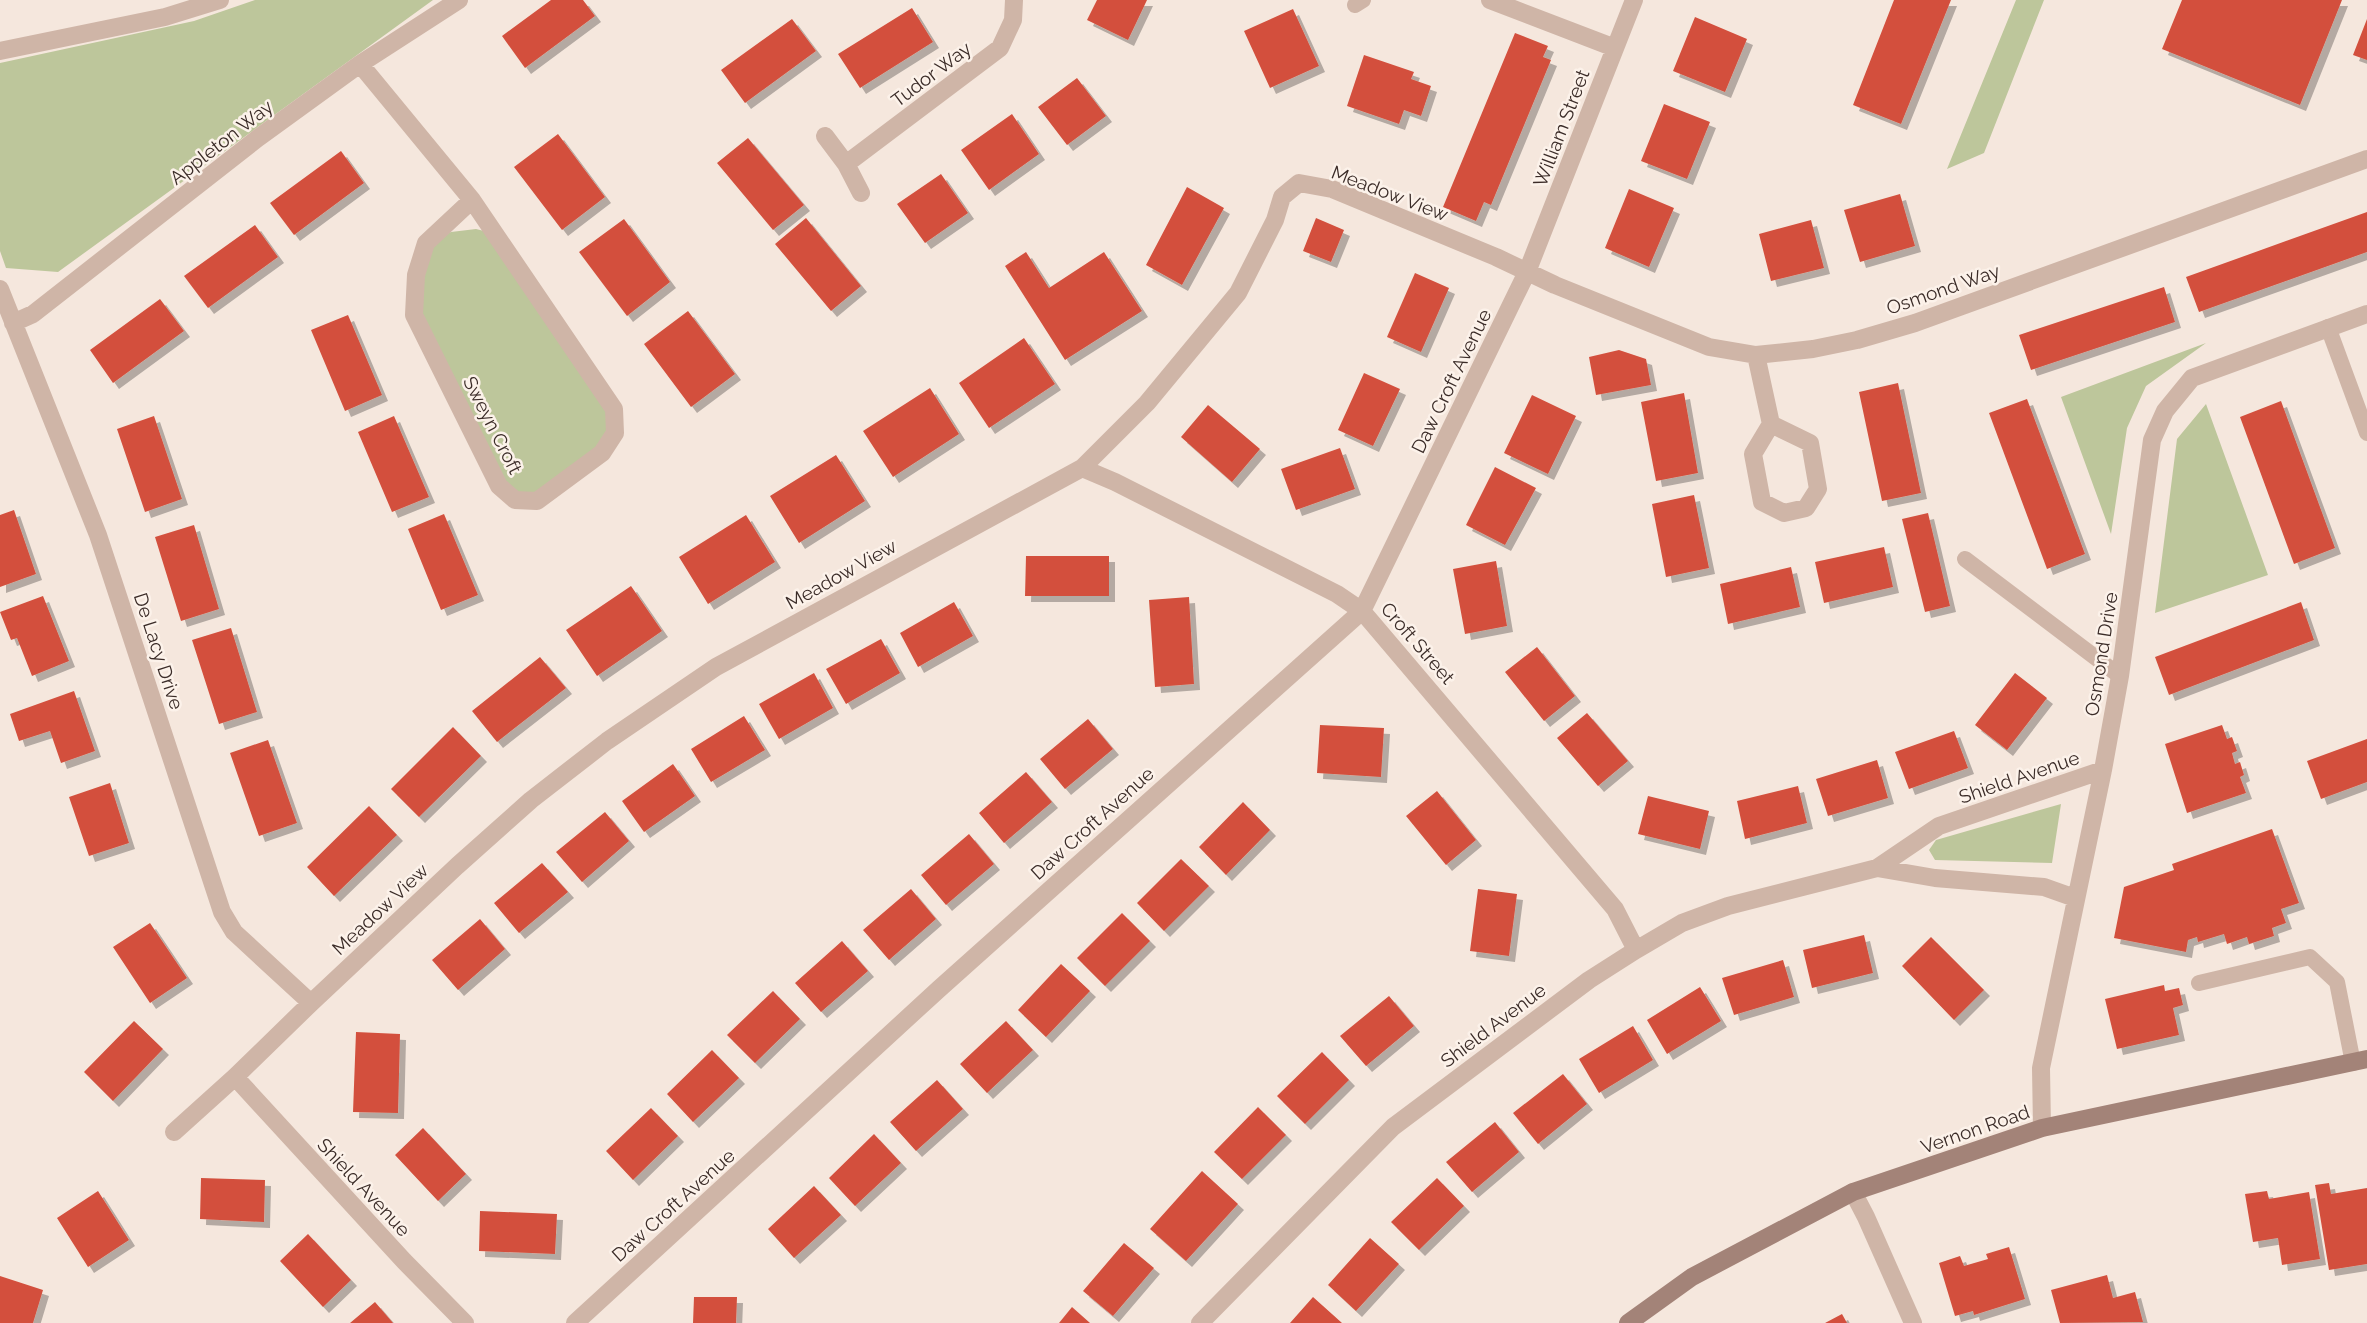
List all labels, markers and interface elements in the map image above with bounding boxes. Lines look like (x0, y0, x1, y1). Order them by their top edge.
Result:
street label: Tudor Way (887, 37, 975, 111)
street label: William Street (1529, 66, 1594, 190)
street label: Appleton Way (165, 95, 277, 189)
street label: Meadow View (1329, 161, 1452, 226)
street label: Osmond Way (1883, 259, 2003, 319)
street label: Daw Croft Avenue (1407, 305, 1495, 457)
street label: Sweyn Croft (459, 373, 527, 478)
street label: Meadow View (782, 534, 901, 614)
street label: De Lacy Drive (130, 590, 188, 712)
street label: Osmond Drive (2080, 590, 2122, 718)
street label: Croft Street (1377, 598, 1460, 689)
street label: Shield Avenue (1956, 746, 2082, 808)
street label: Daw Croft Avenue (1026, 762, 1158, 884)
street label: Meadow View (327, 859, 433, 959)
street label: Shield Avenue (1436, 978, 1550, 1072)
street label: Vernon Road (1918, 1100, 2032, 1158)
street label: Shield Avenue (313, 1133, 415, 1241)
street label: Daw Croft Avenue (607, 1144, 739, 1266)

